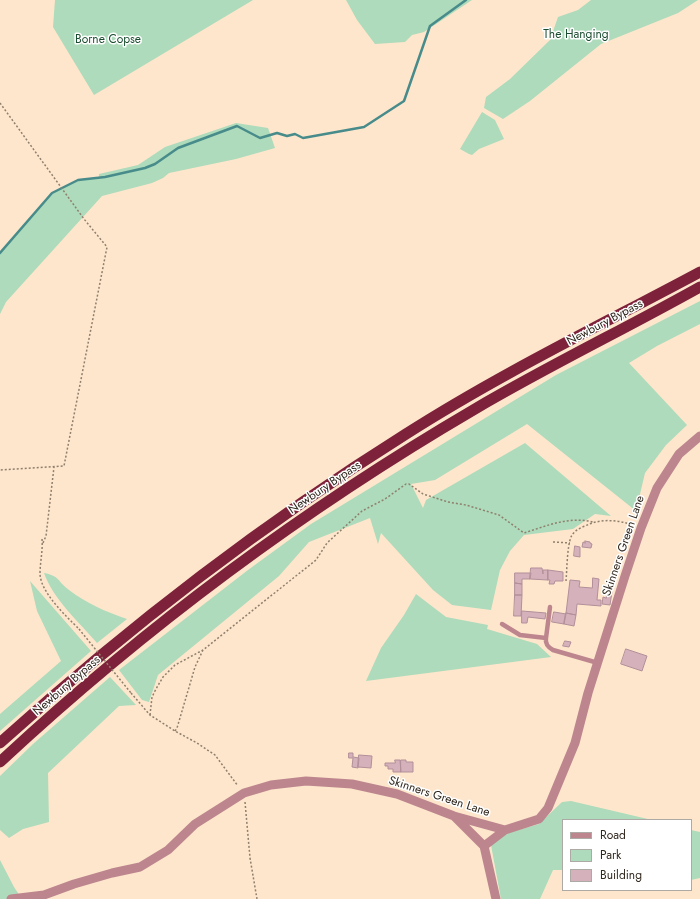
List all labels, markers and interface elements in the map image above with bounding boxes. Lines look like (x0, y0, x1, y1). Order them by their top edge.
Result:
park label: The Hanging (543, 28, 609, 42)
park label: Borne Copse (75, 33, 141, 47)
street label: Newbury Bypass (564, 297, 646, 349)
street label: Newbury Bypass (286, 458, 364, 518)
street label: Skinners Green Lane (600, 494, 648, 598)
street label: Newbury Bypass (30, 653, 104, 719)
street label: Skinners Green Lane (387, 774, 491, 820)
legend (562, 819, 692, 891)
text: Road (600, 826, 626, 844)
text: Park (600, 846, 621, 864)
text: Building (600, 866, 642, 884)

